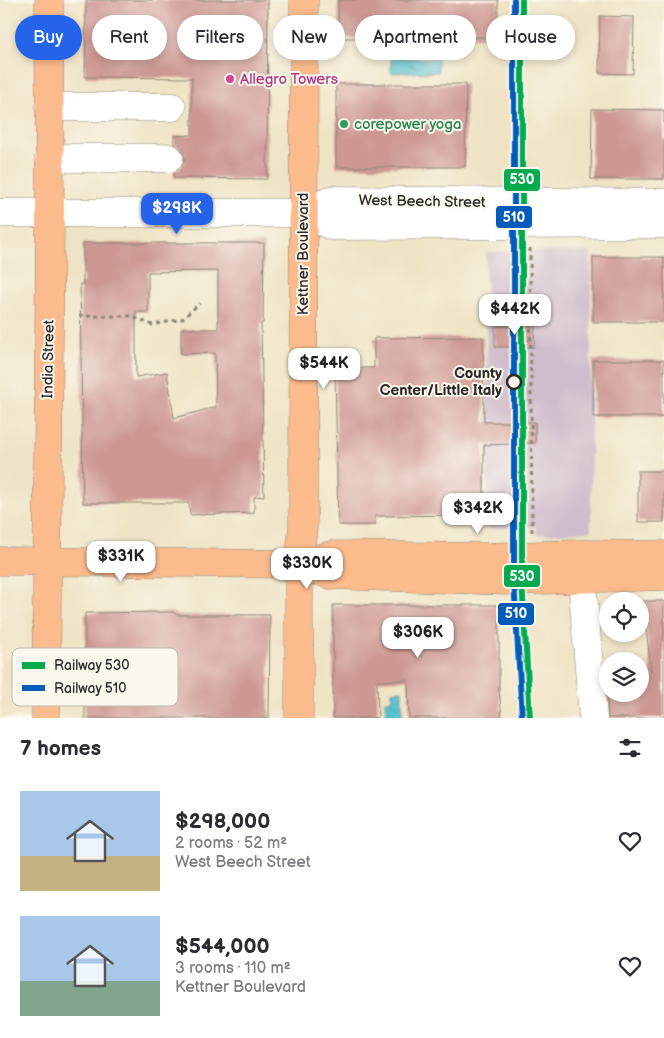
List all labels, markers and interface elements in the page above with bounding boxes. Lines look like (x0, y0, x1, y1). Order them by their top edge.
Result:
chip: Buy (15, 15, 82, 60)
chip: Rent (92, 15, 167, 60)
chip: Filters (177, 15, 263, 60)
chip: New (273, 15, 345, 60)
chip: Apartment (355, 15, 476, 60)
chip: House (486, 15, 575, 60)
place label: Allegro Towers (240, 70, 339, 89)
marker: Allegro Towers (224, 73, 236, 85)
place label: corepower yoga (354, 115, 462, 134)
marker: corepower yoga (338, 118, 350, 130)
line badge: 530 (503, 168, 541, 192)
text: 530 (510, 171, 535, 188)
street label: West Beech Street (358, 191, 486, 212)
pin: $298K (142, 192, 212, 235)
street label: Kettner Boulevard (294, 193, 313, 315)
text: $298K (152, 199, 202, 218)
line badge: 510 (495, 205, 533, 229)
text: 510 (503, 209, 526, 226)
pin: $442K (480, 294, 550, 336)
text: $442K (490, 300, 540, 319)
street label: India Street (38, 319, 59, 398)
pin: $544K (289, 348, 359, 390)
text: $544K (299, 354, 349, 373)
place label: County Center/Little Italy (380, 364, 502, 400)
marker: County Center/Little Italy (506, 374, 522, 390)
pin: $342K (443, 492, 513, 535)
text: $342K (453, 499, 503, 518)
pin: $331K (86, 540, 156, 583)
text: $331K (98, 547, 144, 566)
pin: $330K (272, 548, 342, 590)
text: $330K (282, 554, 332, 573)
line badge: 530 (503, 564, 541, 588)
text: 530 (510, 568, 535, 585)
map controls (599, 592, 649, 702)
button: locate (599, 592, 649, 642)
line badge: 510 (497, 602, 535, 626)
text: 510 (505, 605, 528, 622)
pin: $306K (383, 616, 453, 659)
text: $306K (393, 623, 443, 642)
legend (12, 648, 178, 706)
button: layers (599, 652, 649, 702)
text: Railway 530 (54, 657, 130, 674)
text: Railway 510 (54, 680, 126, 697)
icon: filters (616, 734, 644, 762)
text: 7 homes (20, 736, 101, 761)
text: $298,000 (175, 809, 270, 834)
icon: home (60, 811, 120, 871)
icon: heart (616, 827, 644, 855)
text: 2 rooms · 52 m² (175, 834, 287, 853)
text: West Beech Street (175, 853, 311, 872)
text: $544,000 (175, 934, 270, 959)
icon: home (60, 936, 120, 996)
icon: heart (616, 952, 644, 980)
text: 3 rooms · 110 m² (175, 959, 291, 978)
text: Kettner Boulevard (175, 978, 306, 997)

